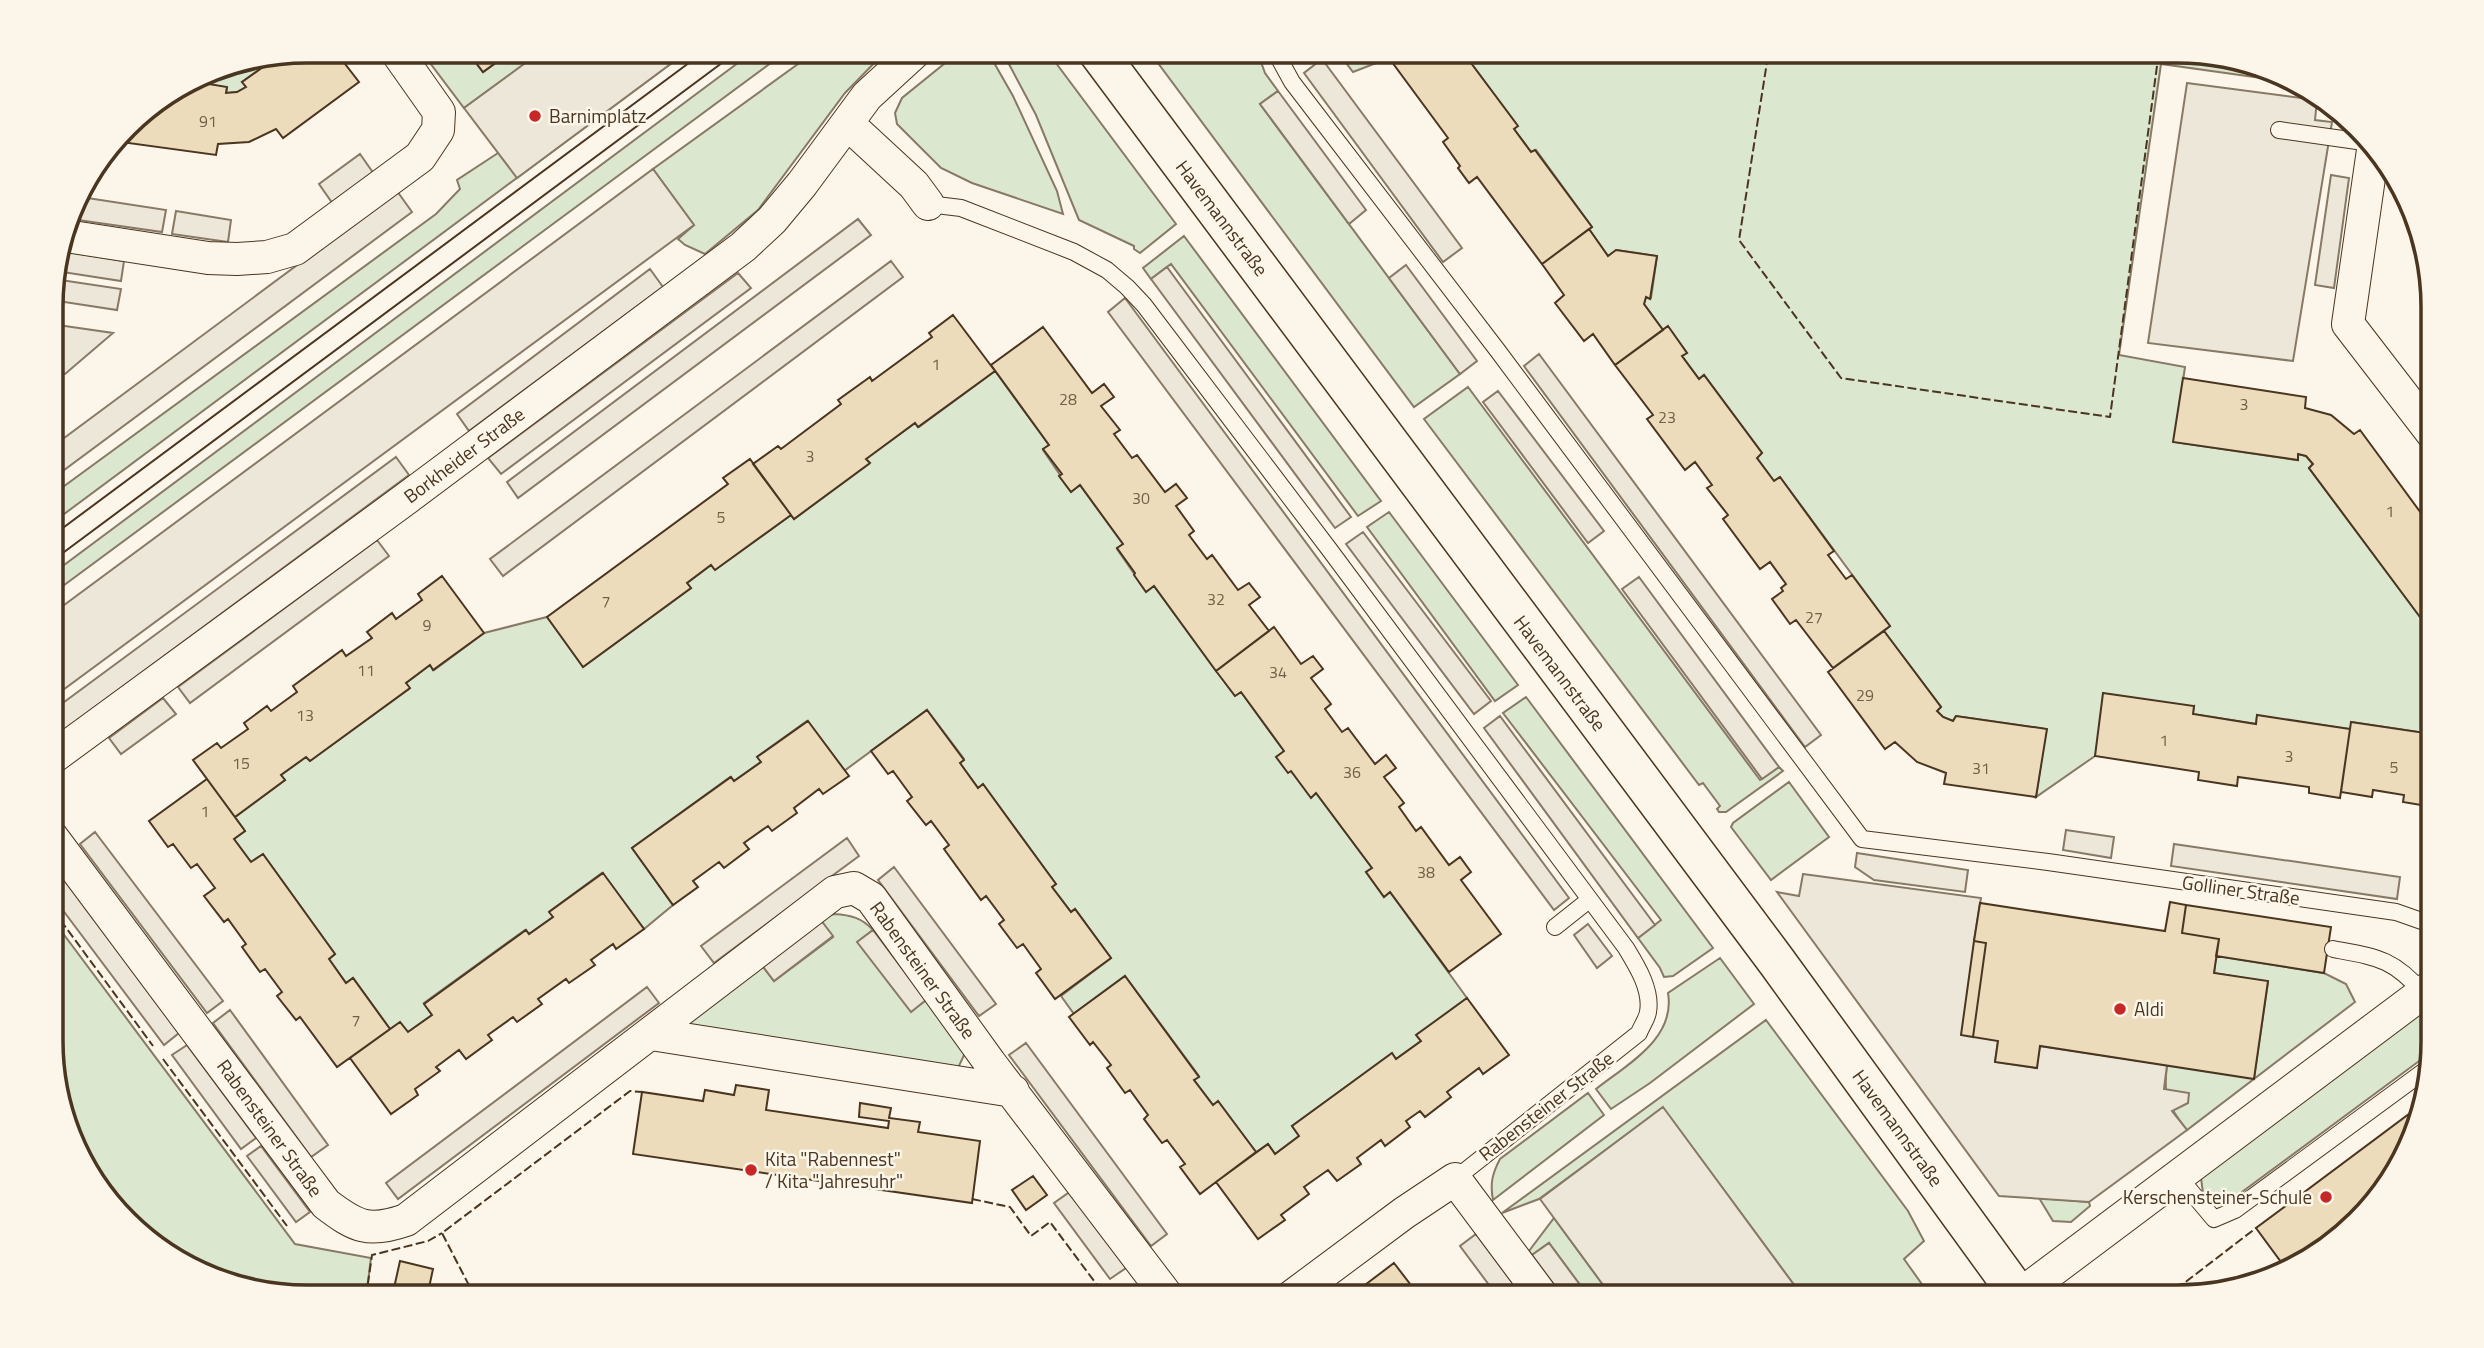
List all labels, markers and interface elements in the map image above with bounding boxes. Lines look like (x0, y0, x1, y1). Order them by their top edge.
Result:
place label: Barnimplatz (549, 101, 646, 130)
marker: Barnimplatz (527, 108, 543, 124)
house number: 91 (199, 109, 217, 133)
street label: Havemannstraße (1169, 154, 1276, 282)
house number: 1 (932, 352, 940, 376)
house number: 28 (1059, 387, 1077, 411)
house number: 3 (2240, 392, 2248, 416)
street label: Borkheider Straße (397, 399, 530, 510)
house number: 23 (1658, 405, 1676, 429)
house number: 3 (806, 444, 814, 468)
house number: 30 (1132, 486, 1150, 510)
house number: 1 (2386, 499, 2394, 523)
house number: 5 (717, 505, 726, 529)
house number: 32 (1207, 587, 1225, 611)
house number: 7 (602, 589, 610, 613)
house number: 27 (1805, 605, 1823, 629)
street label: Havemannstraße (1507, 609, 1614, 737)
house number: 9 (423, 613, 432, 637)
house number: 11 (357, 658, 375, 682)
house number: 34 (1269, 660, 1287, 684)
house number: 29 (1856, 683, 1874, 707)
house number: 13 (296, 703, 314, 727)
house number: 1 (2160, 728, 2168, 752)
house number: 3 (2285, 744, 2293, 768)
house number: 15 (232, 751, 250, 775)
house number: 5 (2390, 755, 2399, 779)
house number: 31 (1972, 756, 1990, 780)
house number: 36 (1343, 760, 1361, 784)
house number: 1 (201, 799, 209, 823)
house number: 38 (1417, 860, 1435, 884)
street label: Golliner Straße (2180, 867, 2302, 912)
street label: Rabensteiner Straße (863, 895, 983, 1045)
place label: Aldi (2134, 994, 2164, 1023)
marker: Aldi (2112, 1001, 2128, 1017)
house number: 7 (352, 1008, 360, 1032)
street label: Rabensteiner Straße (1472, 1044, 1619, 1168)
street label: Rabensteiner Straße (210, 1053, 330, 1203)
street label: Havemannstraße (1846, 1063, 1951, 1192)
place label: Kita "Rabennest" / Kita "Jahresuhr" (765, 1144, 903, 1195)
marker: Kita "Rabennest" / Kita "Jahresuhr" (743, 1162, 759, 1178)
place label: Kerschensteiner-Schule (2123, 1182, 2312, 1211)
marker: Kerschensteiner-Schule (2318, 1189, 2334, 1205)

